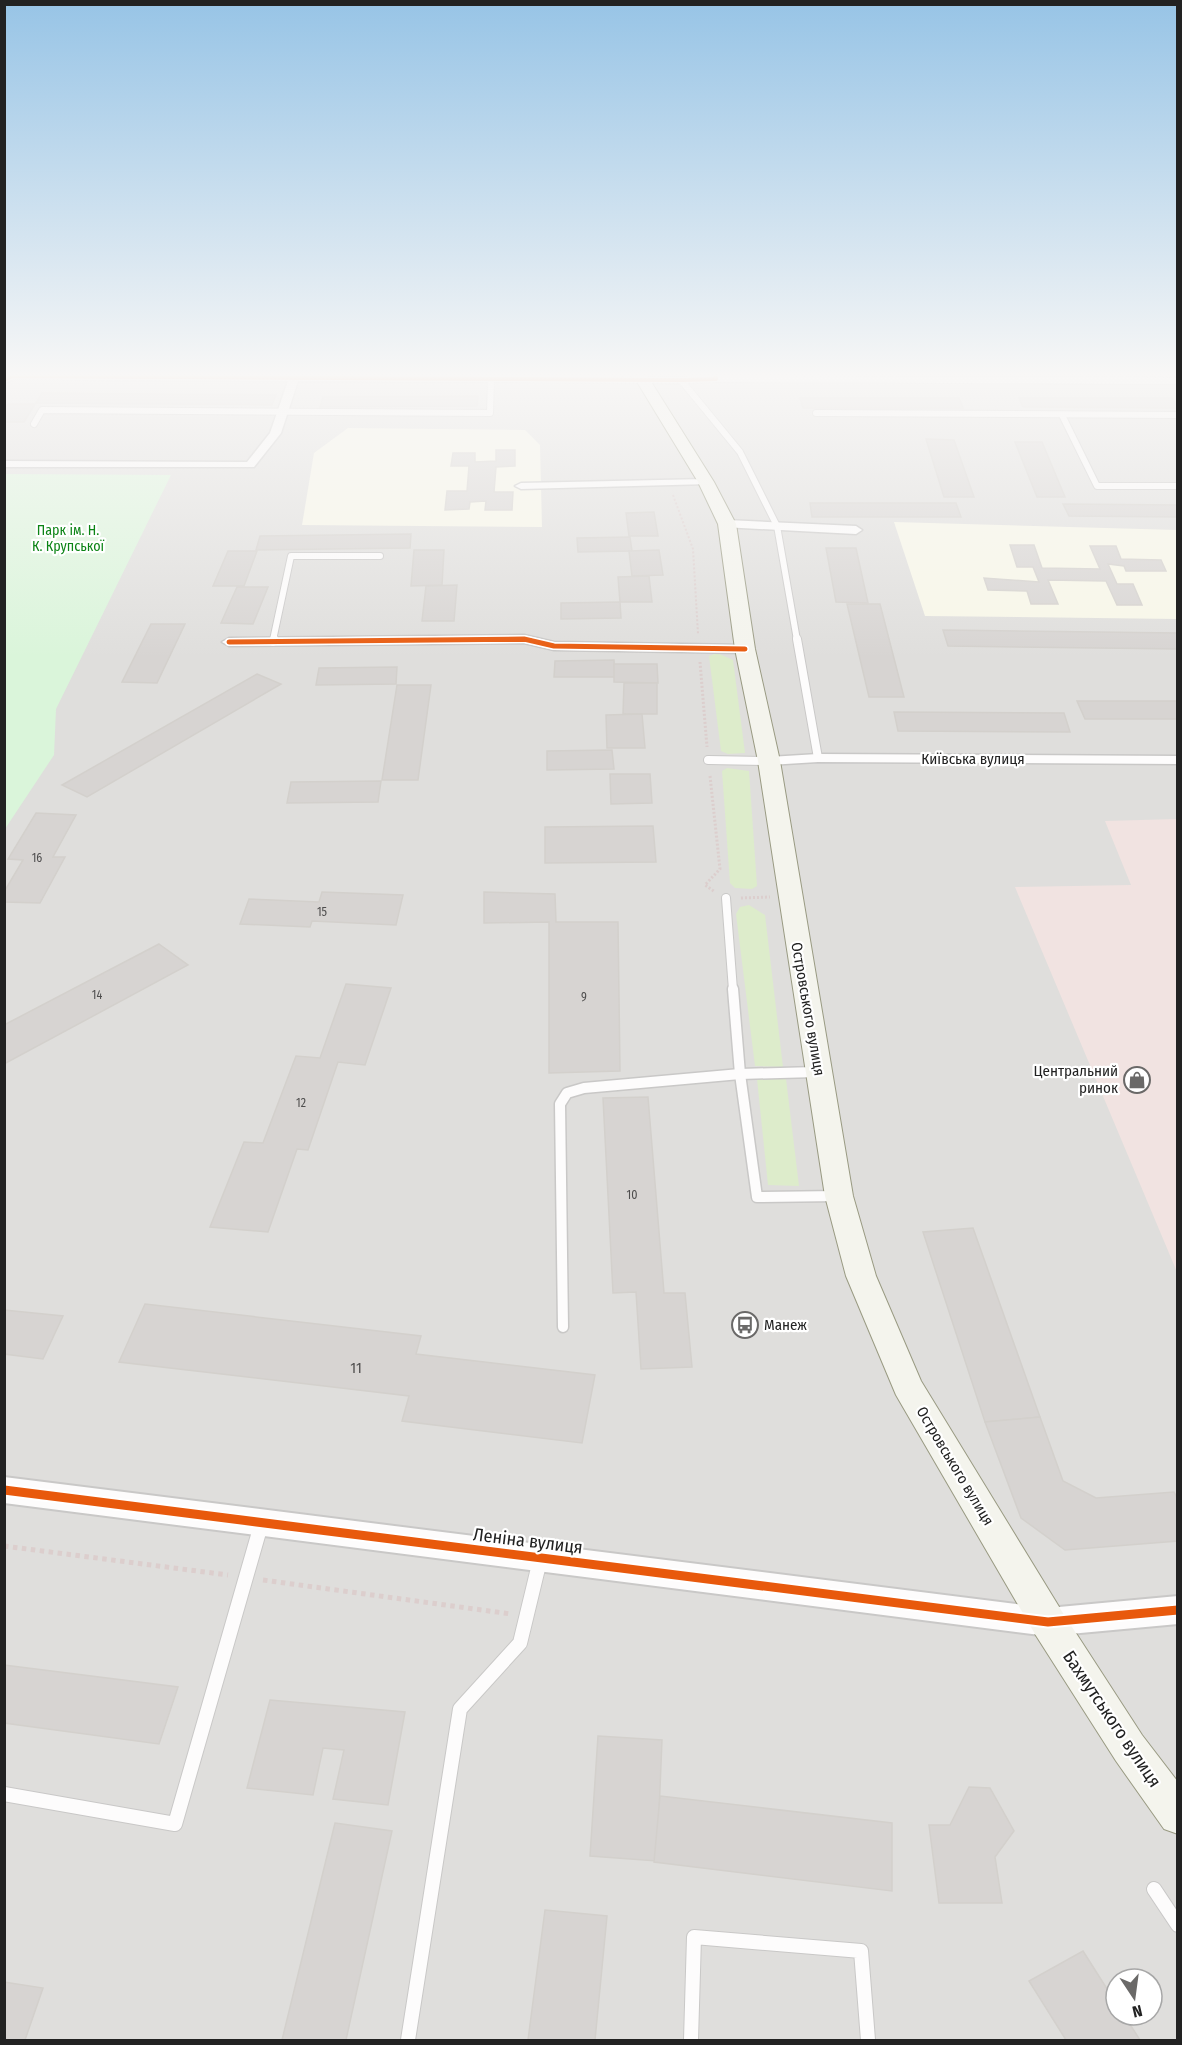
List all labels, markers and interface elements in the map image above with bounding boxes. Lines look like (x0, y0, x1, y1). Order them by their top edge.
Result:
park label: Парк ім. Н. К. Крупської (32, 522, 105, 555)
street label: Київська вулиця (921, 750, 1025, 768)
house number: 16 (32, 851, 42, 865)
house number: 15 (317, 905, 328, 919)
street label: Островського вулиця (787, 941, 829, 1077)
house number: 14 (92, 988, 102, 1002)
house number: 9 (581, 990, 587, 1004)
place label: Центральний ринок (1034, 1062, 1118, 1097)
shop icon: Центральний ринок (1122, 1065, 1152, 1095)
house number: 12 (296, 1096, 306, 1110)
house number: 10 (627, 1188, 637, 1202)
bus stop icon: Манеж (730, 1310, 760, 1340)
place label: Манеж (764, 1316, 807, 1334)
house number: 11 (350, 1359, 362, 1377)
street label: Островського вулиця (912, 1403, 998, 1529)
street label: Леніна вулиця (472, 1523, 584, 1559)
street label: Бахмутського вулиця (1058, 1647, 1166, 1791)
north arrow (1104, 1967, 1164, 2027)
text: N (1130, 2001, 1144, 2021)

